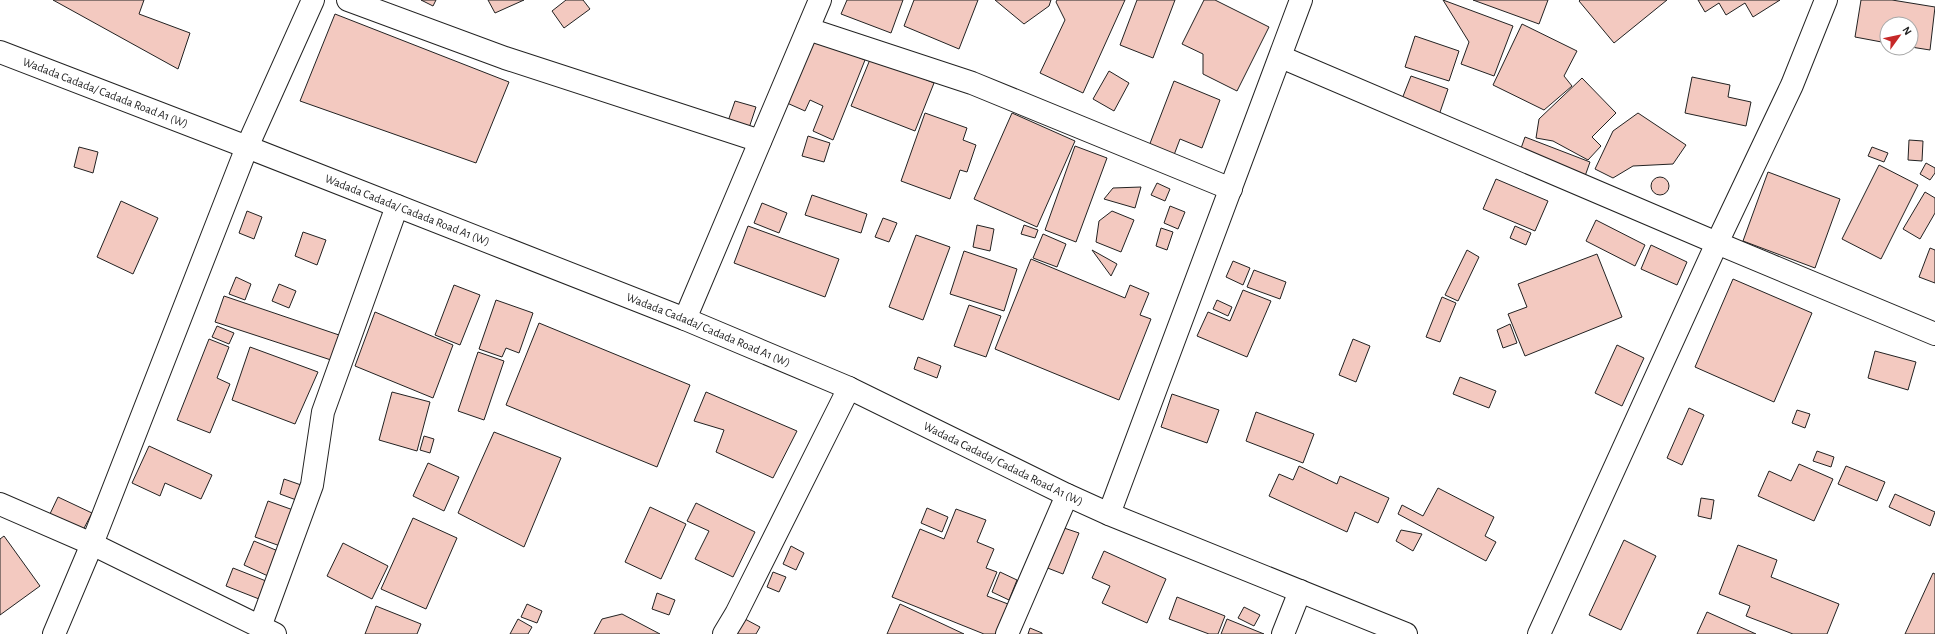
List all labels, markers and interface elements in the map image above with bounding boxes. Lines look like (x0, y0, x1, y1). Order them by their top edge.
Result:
north arrow (1879, 16, 1919, 56)
text: N (1900, 25, 1914, 37)
street label: Wadada Cadada/ Cadada Road A1 (W) (21, 55, 190, 130)
street label: Wadada Cadada/ Cadada Road A1 (W) (323, 172, 492, 248)
street label: Wadada Cadada/ Cadada Road A1 (W) (625, 291, 792, 369)
street label: Wadada Cadada/ Cadada Road A1 (W) (922, 420, 1085, 507)

